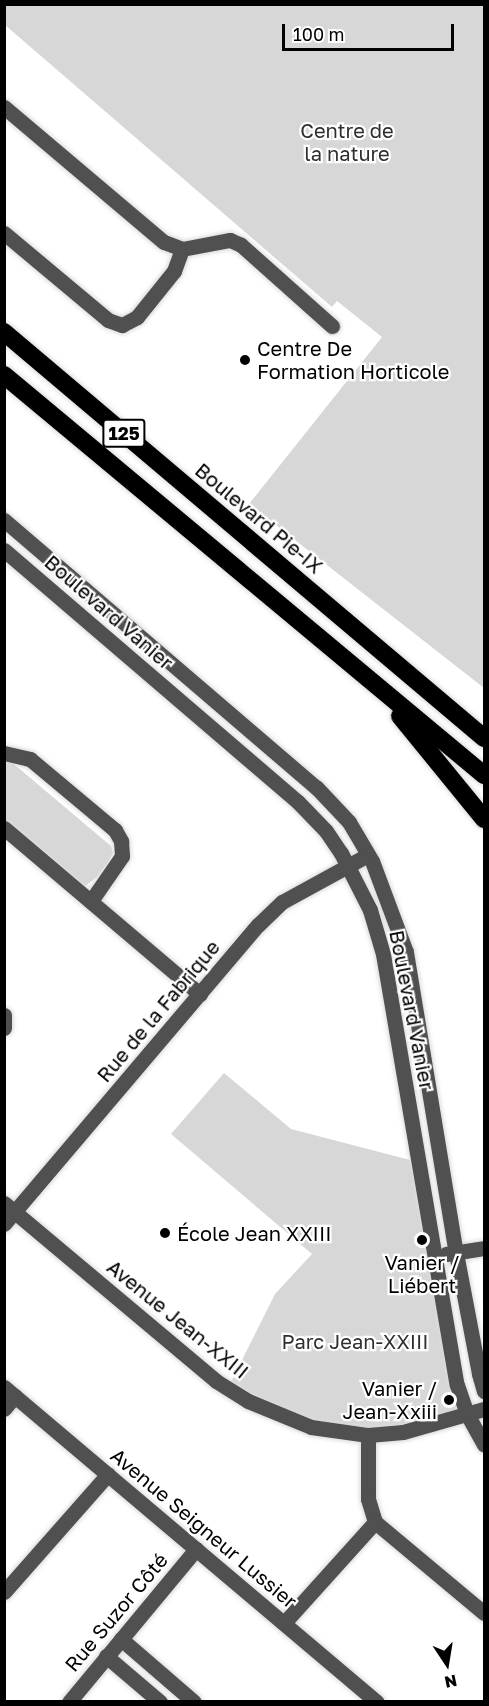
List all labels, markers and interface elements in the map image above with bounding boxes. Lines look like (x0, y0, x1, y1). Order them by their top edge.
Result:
scale bar (285, 12, 458, 50)
text: 100 m (293, 23, 344, 45)
park label: Centre de la nature (300, 118, 394, 165)
place label: Centre De Formation Horticole (257, 336, 449, 383)
marker: Centre De Formation Horticole (238, 353, 252, 367)
road number: 125 (102, 418, 146, 448)
street label: Boulevard Pie-IX (190, 458, 328, 578)
street label: Boulevard Vanier (40, 550, 178, 674)
street label: Boulevard Vanier (385, 928, 439, 1092)
street label: Rue de la Fabrique (92, 935, 224, 1087)
place label: École Jean XXIII (177, 1221, 331, 1245)
marker: École Jean XXIII (158, 1226, 172, 1240)
marker: Vanier / Liébert (415, 1233, 429, 1247)
place label: Vanier / Liébert (384, 1250, 460, 1297)
street label: Avenue Jean-XXIII (102, 1255, 254, 1383)
park label: Parc Jean-XXIII (281, 1329, 429, 1353)
place label: Vanier / Jean-Xxiii (342, 1376, 437, 1423)
marker: Vanier / Jean-Xxiii (442, 1393, 456, 1407)
street label: Avenue Seigneur Lussier (106, 1443, 302, 1613)
street label: Rue Suzor Côté (60, 1548, 172, 1676)
north arrow (417, 1634, 477, 1694)
text: N (443, 1671, 459, 1693)

